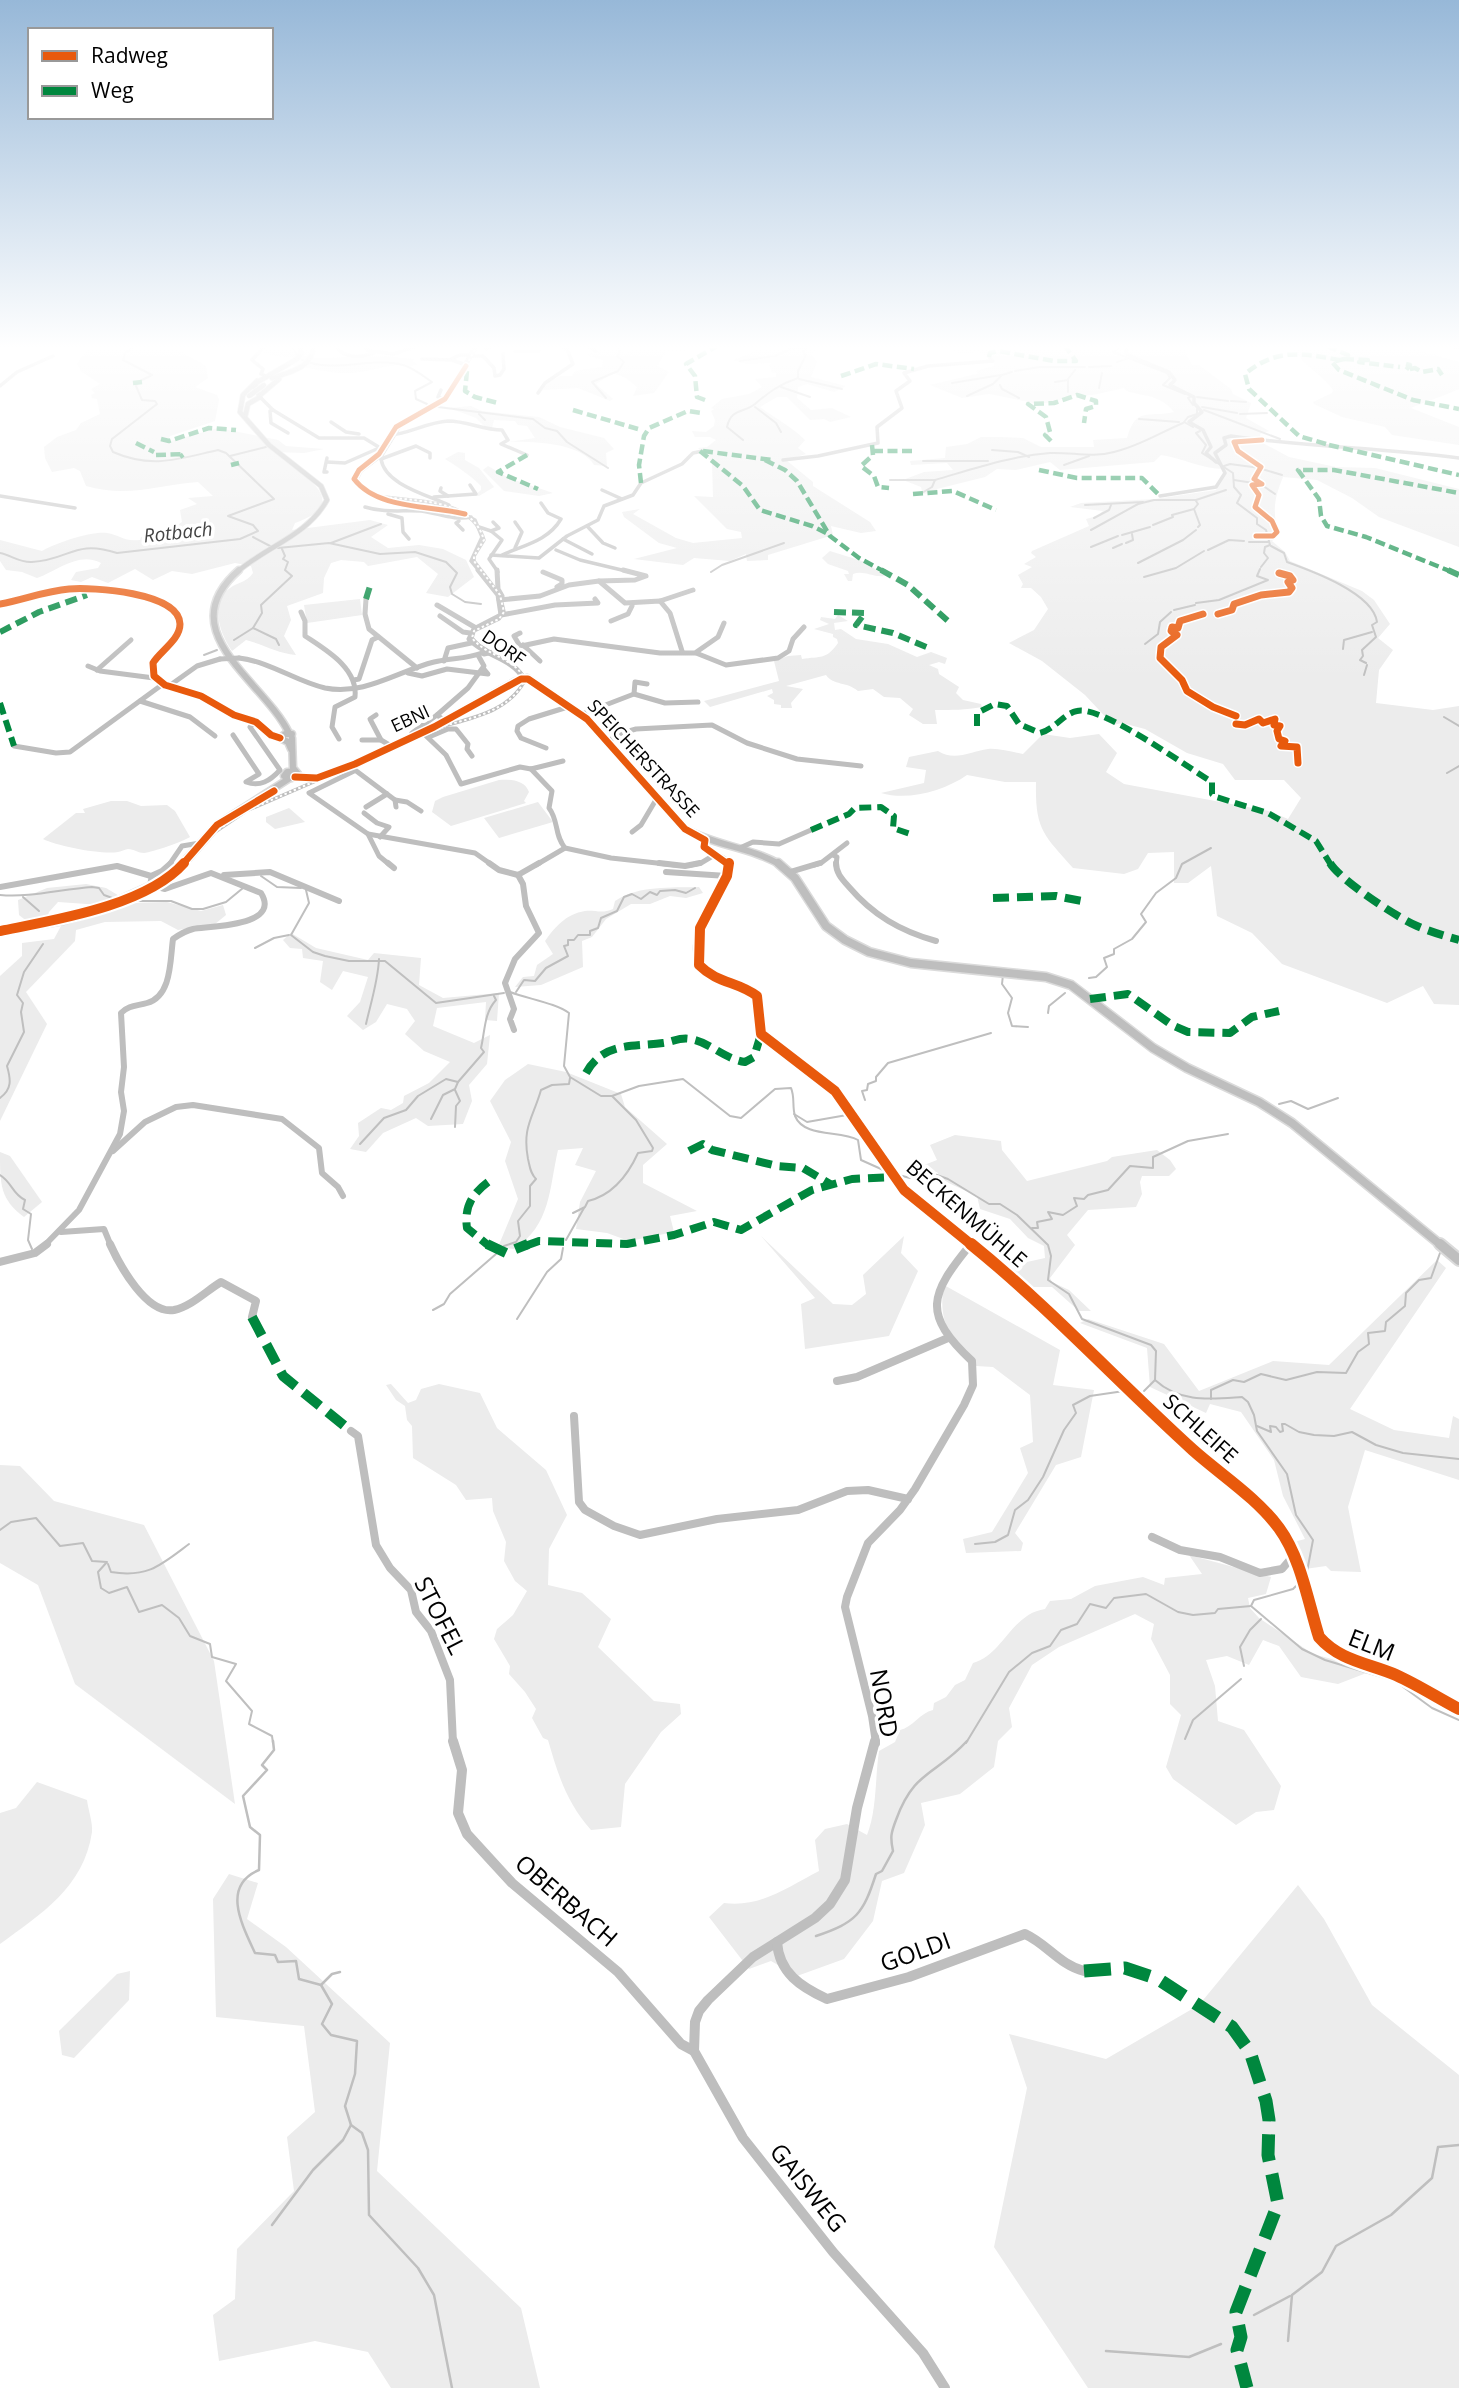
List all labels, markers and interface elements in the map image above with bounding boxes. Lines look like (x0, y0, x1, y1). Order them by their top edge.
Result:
legend (28, 28, 273, 119)
text: Radweg (91, 41, 168, 69)
text: Weg (91, 76, 134, 104)
water label: Rotbach (142, 515, 214, 549)
street label: DORF (478, 624, 530, 670)
street label: SPEICHERSTRASSE (583, 694, 705, 822)
street label: EBNI (387, 699, 433, 737)
street label: BECKENMÜHLE (901, 1153, 1033, 1273)
street label: SCHLEIFE (1158, 1387, 1244, 1469)
street label: STOFEL (407, 1570, 475, 1660)
street label: ELM (1344, 1620, 1400, 1668)
street label: NORD (863, 1666, 907, 1740)
street label: OBERBACH (509, 1846, 625, 1954)
street label: GOLDI (875, 1923, 955, 1979)
street label: GAISWEG (763, 2136, 855, 2238)

